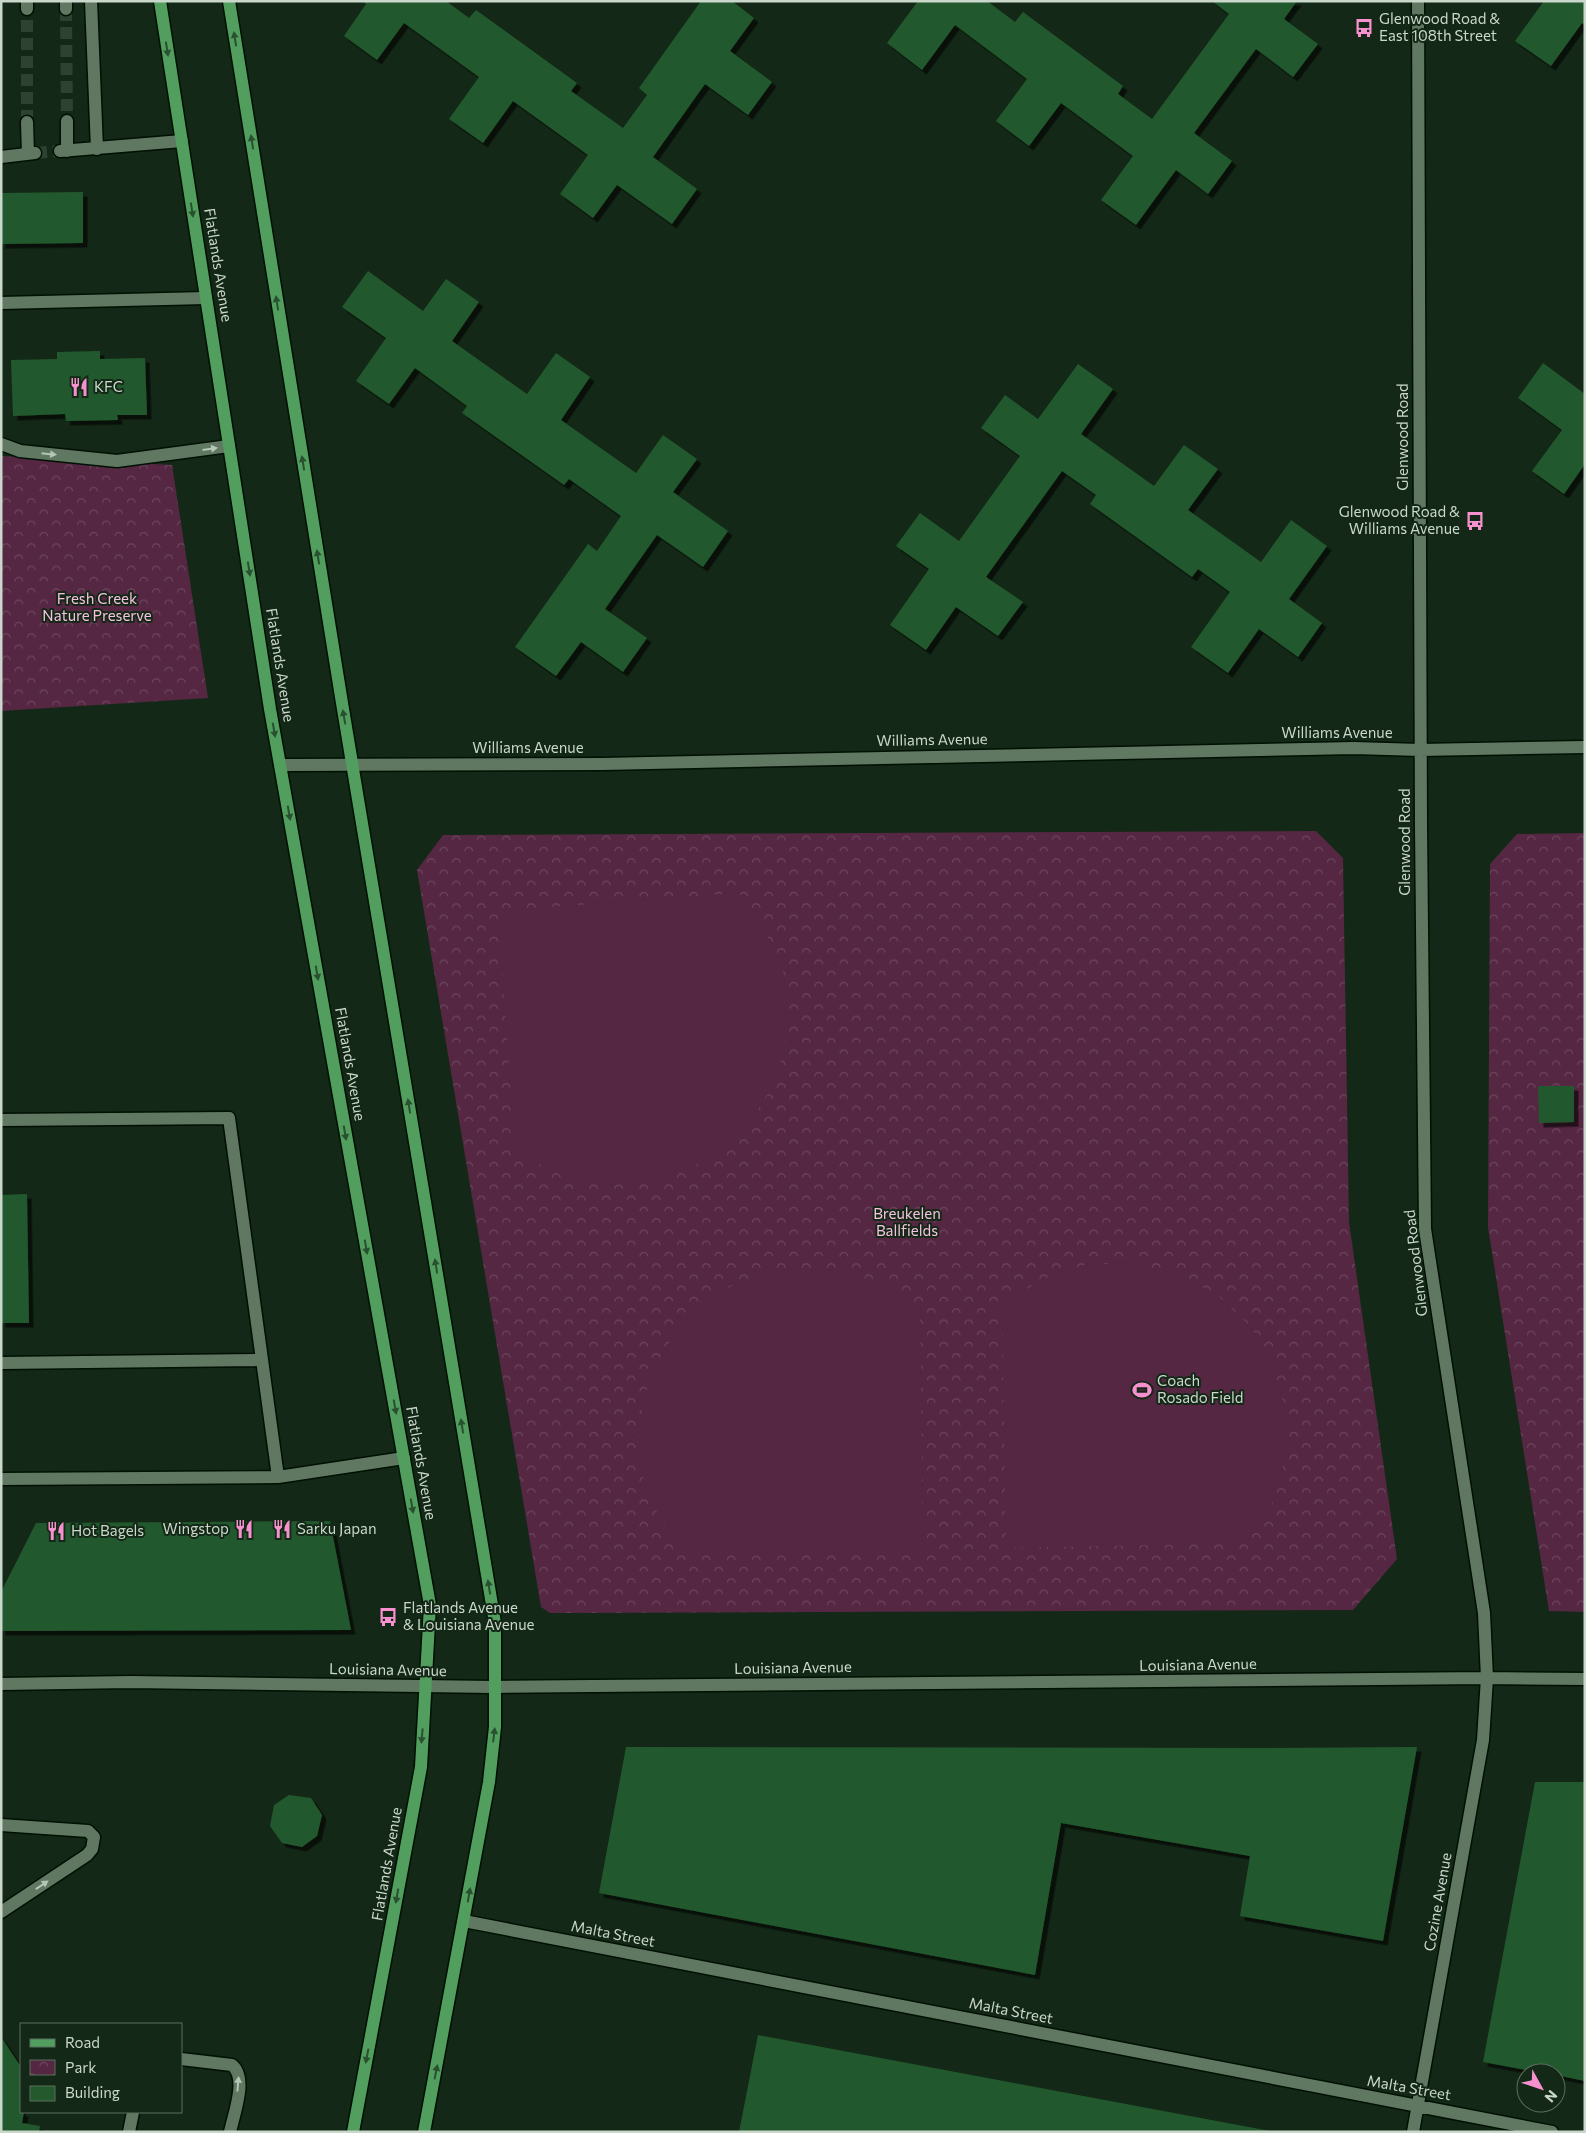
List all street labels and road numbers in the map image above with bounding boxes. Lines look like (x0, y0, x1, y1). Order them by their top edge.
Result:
street label: Flatlands Avenue (201, 207, 237, 323)
street label: Glenwood Road (1393, 383, 1411, 491)
street label: Flatlands Avenue (263, 607, 299, 723)
street label: Williams Avenue (1281, 723, 1393, 741)
street label: Williams Avenue (876, 729, 988, 749)
street label: Williams Avenue (472, 738, 584, 756)
street label: Glenwood Road (1395, 788, 1413, 896)
street label: Flatlands Avenue (332, 1006, 370, 1122)
street label: Glenwood Road (1400, 1209, 1430, 1318)
street label: Flatlands Avenue (403, 1405, 441, 1521)
street label: Louisiana Avenue (1139, 1654, 1257, 1674)
street label: Louisiana Avenue (734, 1657, 852, 1677)
street label: Louisiana Avenue (329, 1659, 447, 1679)
street label: Flatlands Avenue (367, 1806, 405, 1922)
street label: Cozine Avenue (1419, 1851, 1455, 1953)
street label: Malta Street (570, 1916, 657, 1950)
street label: Malta Street (968, 1993, 1055, 2027)
street label: Malta Street (1366, 2071, 1453, 2103)

